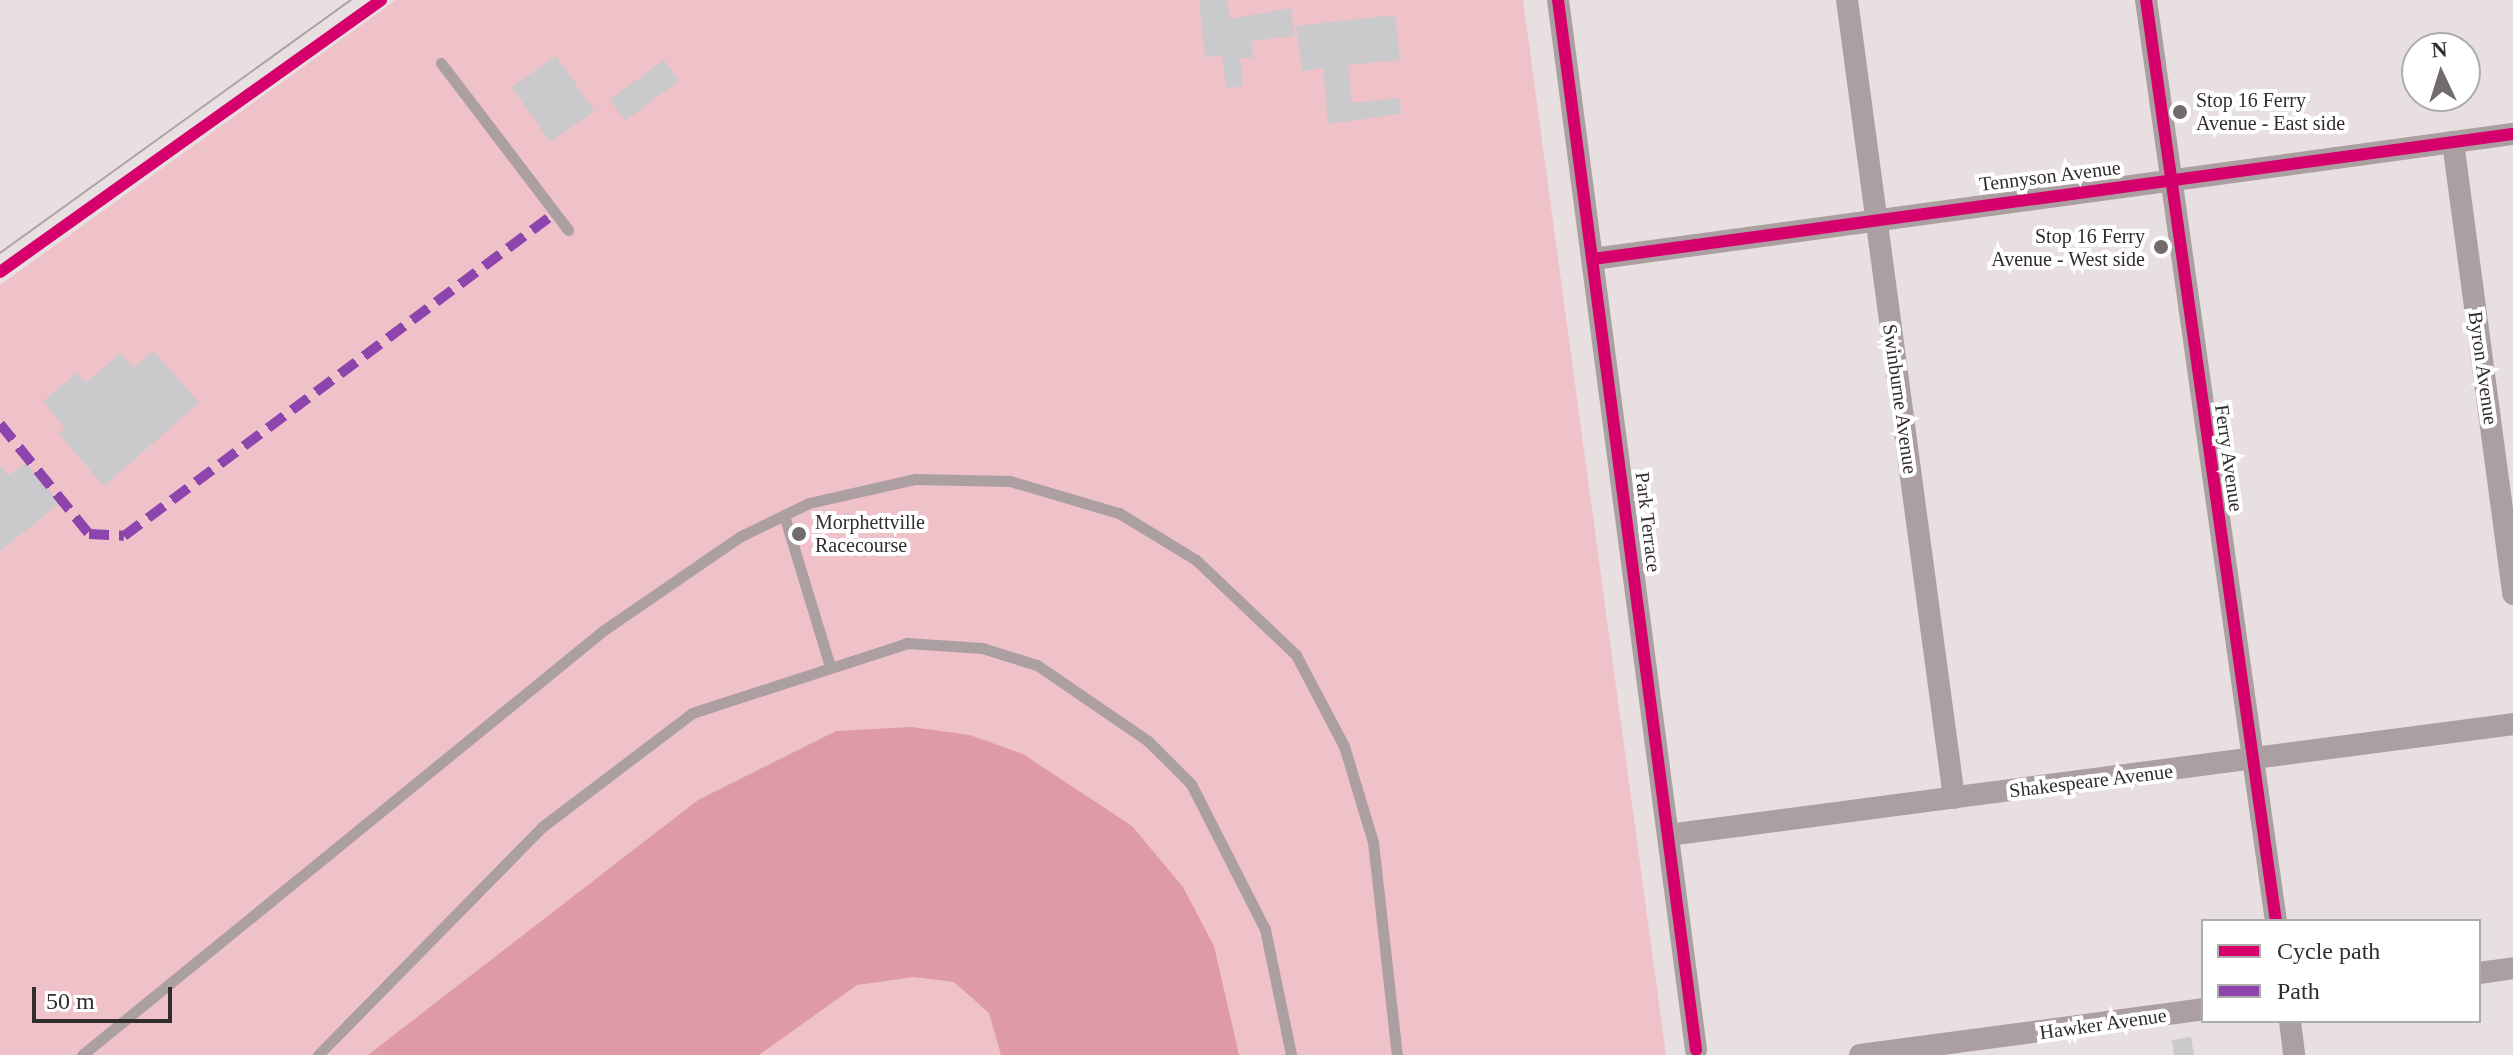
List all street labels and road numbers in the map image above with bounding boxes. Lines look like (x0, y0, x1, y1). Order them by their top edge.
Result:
street label: Tennyson Avenue (1977, 155, 2123, 197)
street label: Byron Avenue (2463, 309, 2503, 427)
street label: Swinburne Avenue (1878, 322, 1922, 476)
street label: Ferry Avenue (2210, 402, 2248, 514)
street label: Park Terrace (1630, 470, 1666, 574)
street label: Shakespeare Avenue (2007, 759, 2175, 803)
street label: Hawker Avenue (2037, 1003, 2169, 1045)

